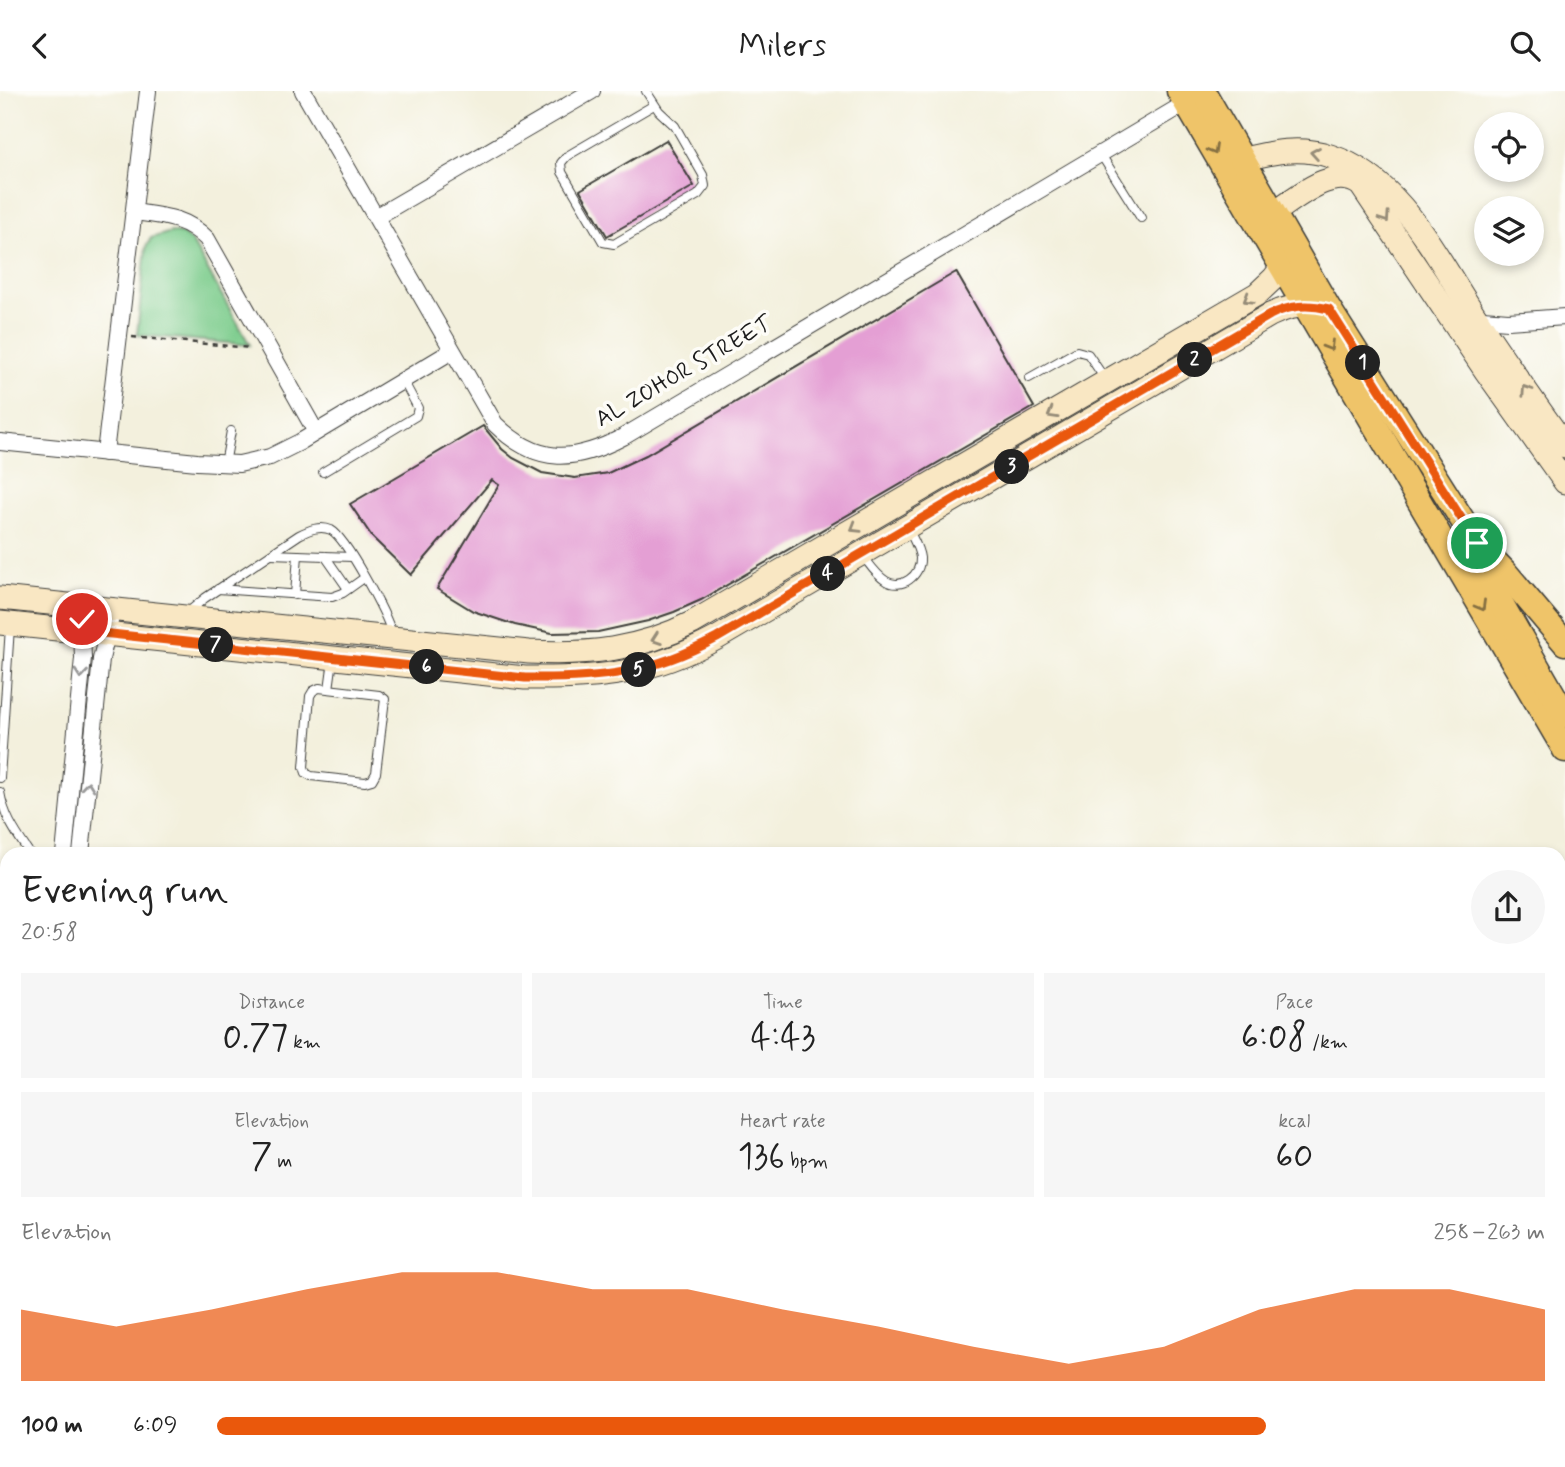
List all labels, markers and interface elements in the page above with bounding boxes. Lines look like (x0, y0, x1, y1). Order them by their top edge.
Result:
text: Milers (739, 25, 826, 67)
icon: back (21, 27, 59, 65)
icon: search (1506, 27, 1544, 65)
map controls (1474, 112, 1544, 266)
button: locate (1474, 112, 1544, 182)
one-way arrow (1205, 143, 1218, 156)
one-way arrow (1309, 146, 1321, 161)
button: layers (1474, 196, 1544, 266)
one-way arrow (1377, 211, 1390, 224)
one-way arrow (1242, 290, 1255, 303)
street label: AL ZOHOR STREET (590, 309, 779, 435)
one-way arrow (1320, 339, 1333, 352)
pin: 2 (1178, 343, 1212, 377)
pin: 1 (1346, 345, 1380, 381)
text: 2 (1190, 347, 1199, 372)
text: 1 (1358, 350, 1367, 375)
one-way arrow (1521, 385, 1534, 398)
one-way arrow (1046, 405, 1059, 418)
pin: 3 (995, 449, 1030, 485)
text: 3 (1007, 454, 1016, 479)
pin (1447, 513, 1507, 573)
one-way arrow (850, 520, 863, 533)
icon: arrive (1458, 524, 1496, 562)
pin: 4 (810, 557, 846, 591)
text: 4 (822, 561, 833, 586)
pin (52, 589, 112, 649)
one-way arrow (1473, 598, 1486, 611)
icon: check (63, 600, 101, 638)
pin: 7 (198, 627, 234, 663)
one-way arrow (651, 631, 663, 645)
text: 7 (210, 632, 221, 657)
pin: 6 (410, 649, 444, 685)
pin: 5 (622, 653, 656, 687)
text: 6 (422, 654, 431, 679)
text: 5 (633, 657, 644, 682)
one-way arrow (74, 668, 89, 680)
one-way arrow (80, 780, 95, 791)
text: Evening run (21, 867, 228, 916)
button: share (1471, 870, 1545, 944)
text: 20:58 (21, 918, 78, 948)
text: Distance (238, 990, 305, 1015)
text: Time (763, 990, 803, 1015)
text: Pace (1275, 990, 1313, 1015)
text: 0.77 (222, 1015, 288, 1061)
text: 4:43 (751, 1015, 815, 1061)
text: 6:08 (1241, 1015, 1307, 1061)
text: km (288, 1030, 321, 1055)
text: /km (1307, 1030, 1348, 1055)
text: Elevation (234, 1109, 309, 1134)
text: Heart rate (740, 1109, 826, 1134)
text: kcal (1278, 1109, 1310, 1134)
text: 7 (251, 1134, 272, 1180)
text: 136 (738, 1134, 785, 1180)
text: 60 (1275, 1134, 1313, 1180)
text: m (272, 1149, 292, 1174)
text: bpm (785, 1149, 828, 1174)
text: Elevation (21, 1218, 112, 1248)
text: 258–263 m (1433, 1218, 1545, 1248)
text: 100 m (21, 1411, 83, 1441)
text: 6:09 (133, 1411, 177, 1441)

